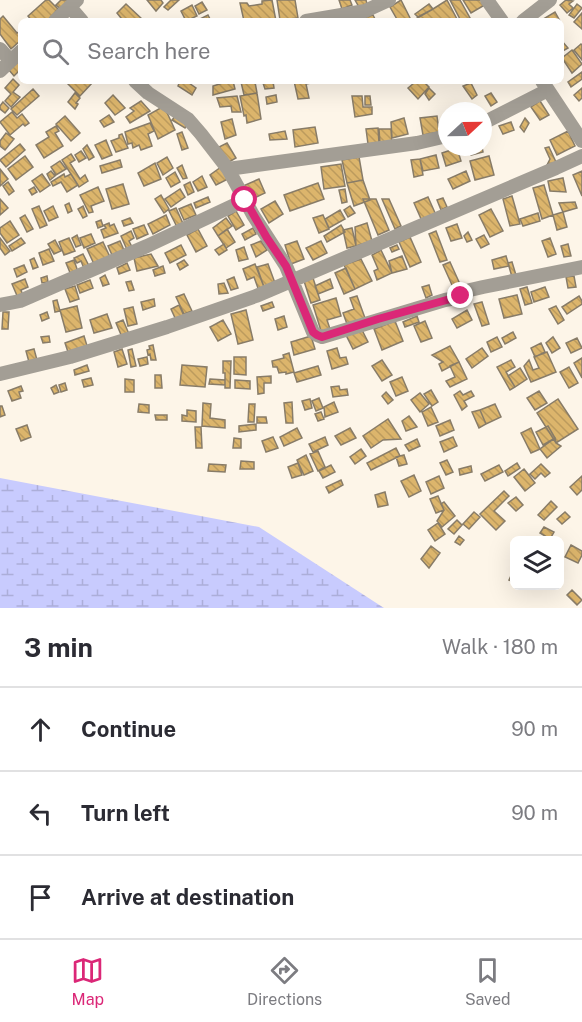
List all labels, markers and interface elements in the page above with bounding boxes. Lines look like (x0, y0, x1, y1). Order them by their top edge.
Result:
search box (18, 18, 564, 84)
icon: search (39, 35, 72, 68)
text: Search here (87, 38, 211, 64)
north arrow (438, 102, 492, 156)
route start (231, 186, 257, 212)
route end (447, 282, 473, 308)
map controls (510, 536, 564, 590)
button: layers (510, 536, 564, 590)
text: 3 min (24, 632, 93, 663)
text: Walk · 180 m (442, 635, 558, 659)
icon: ahead (24, 713, 57, 746)
text: Continue (81, 716, 176, 742)
text: 90 m (511, 717, 558, 741)
icon: left (24, 797, 57, 830)
text: Turn left (81, 800, 170, 826)
text: 90 m (511, 801, 558, 825)
icon: arrive (24, 881, 57, 914)
text: Arrive at destination (81, 884, 294, 910)
tab: Map (71, 954, 104, 1009)
tab: Directions (247, 954, 322, 1009)
tab: Saved (465, 954, 511, 1009)

